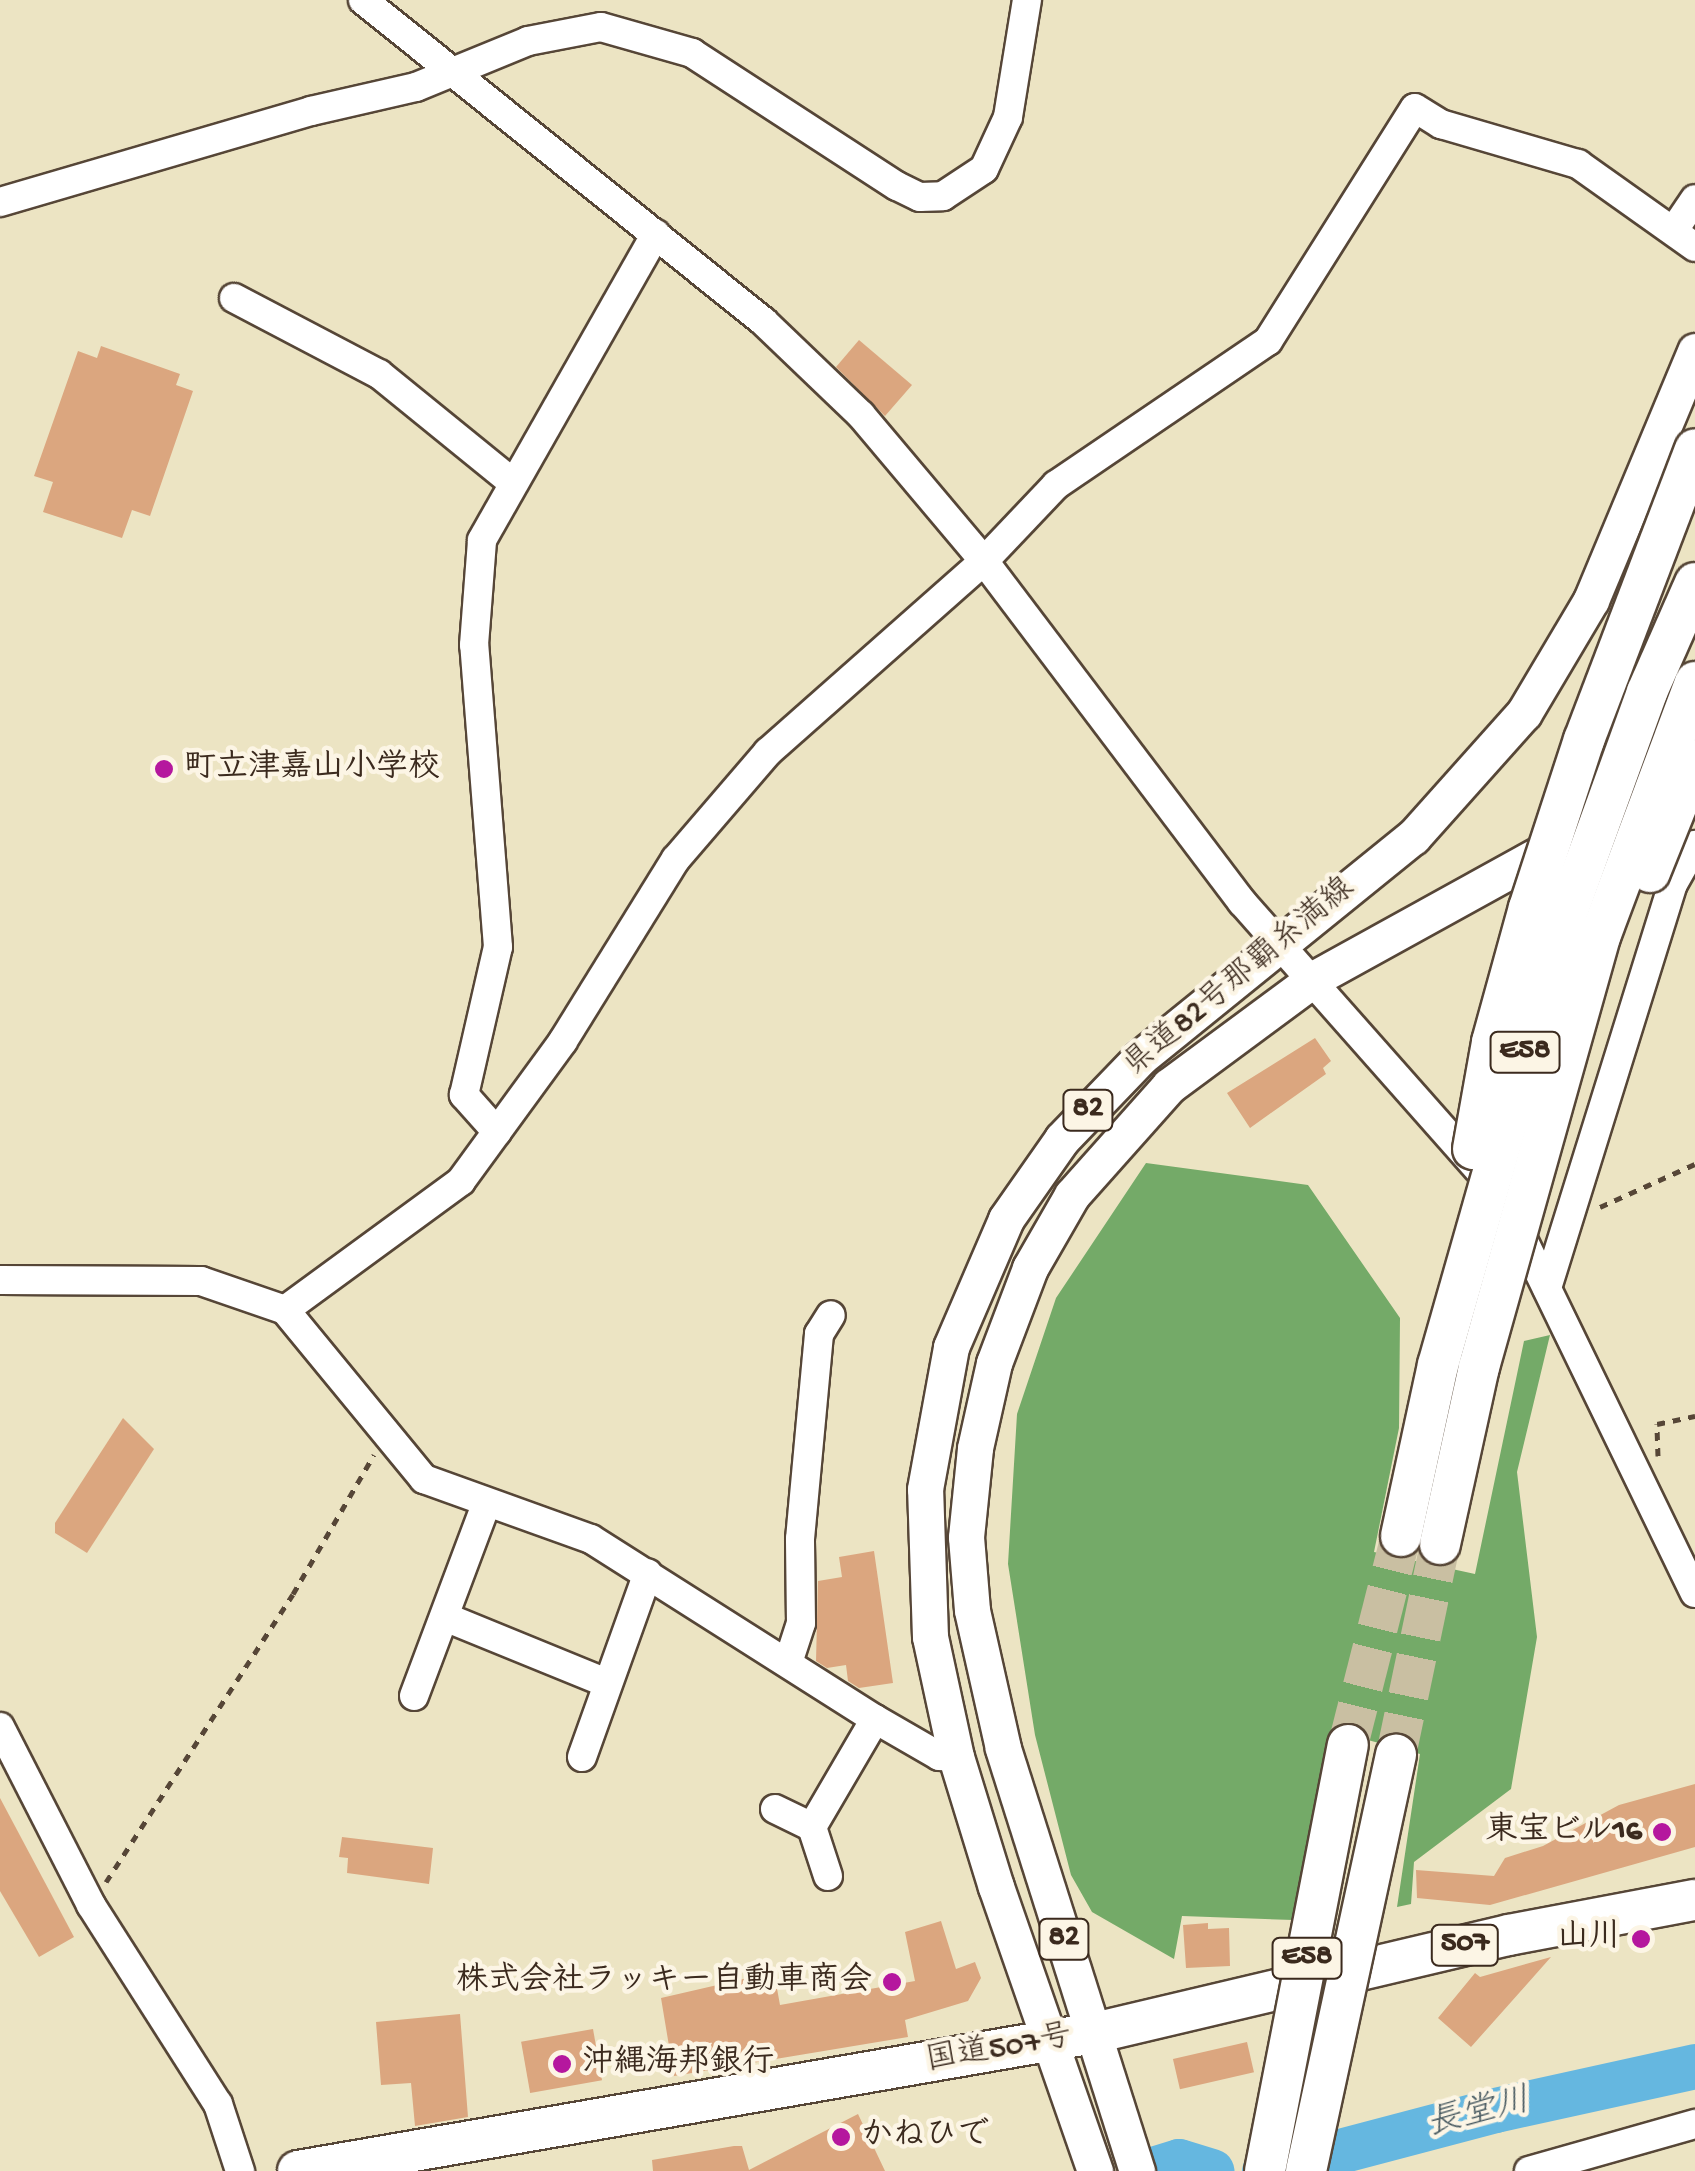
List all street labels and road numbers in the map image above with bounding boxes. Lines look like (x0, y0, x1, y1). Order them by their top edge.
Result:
street label: 県道82号那覇糸満線 (1117, 870, 1363, 1086)
road number: E58 (1488, 1027, 1562, 1077)
road number: 82 (1060, 1085, 1116, 1135)
road number: 82 (1036, 1914, 1092, 1964)
road number: 507 (1430, 1920, 1500, 1970)
road number: E58 (1270, 1933, 1344, 1983)
street label: 国道507号 (923, 2018, 1075, 2082)

